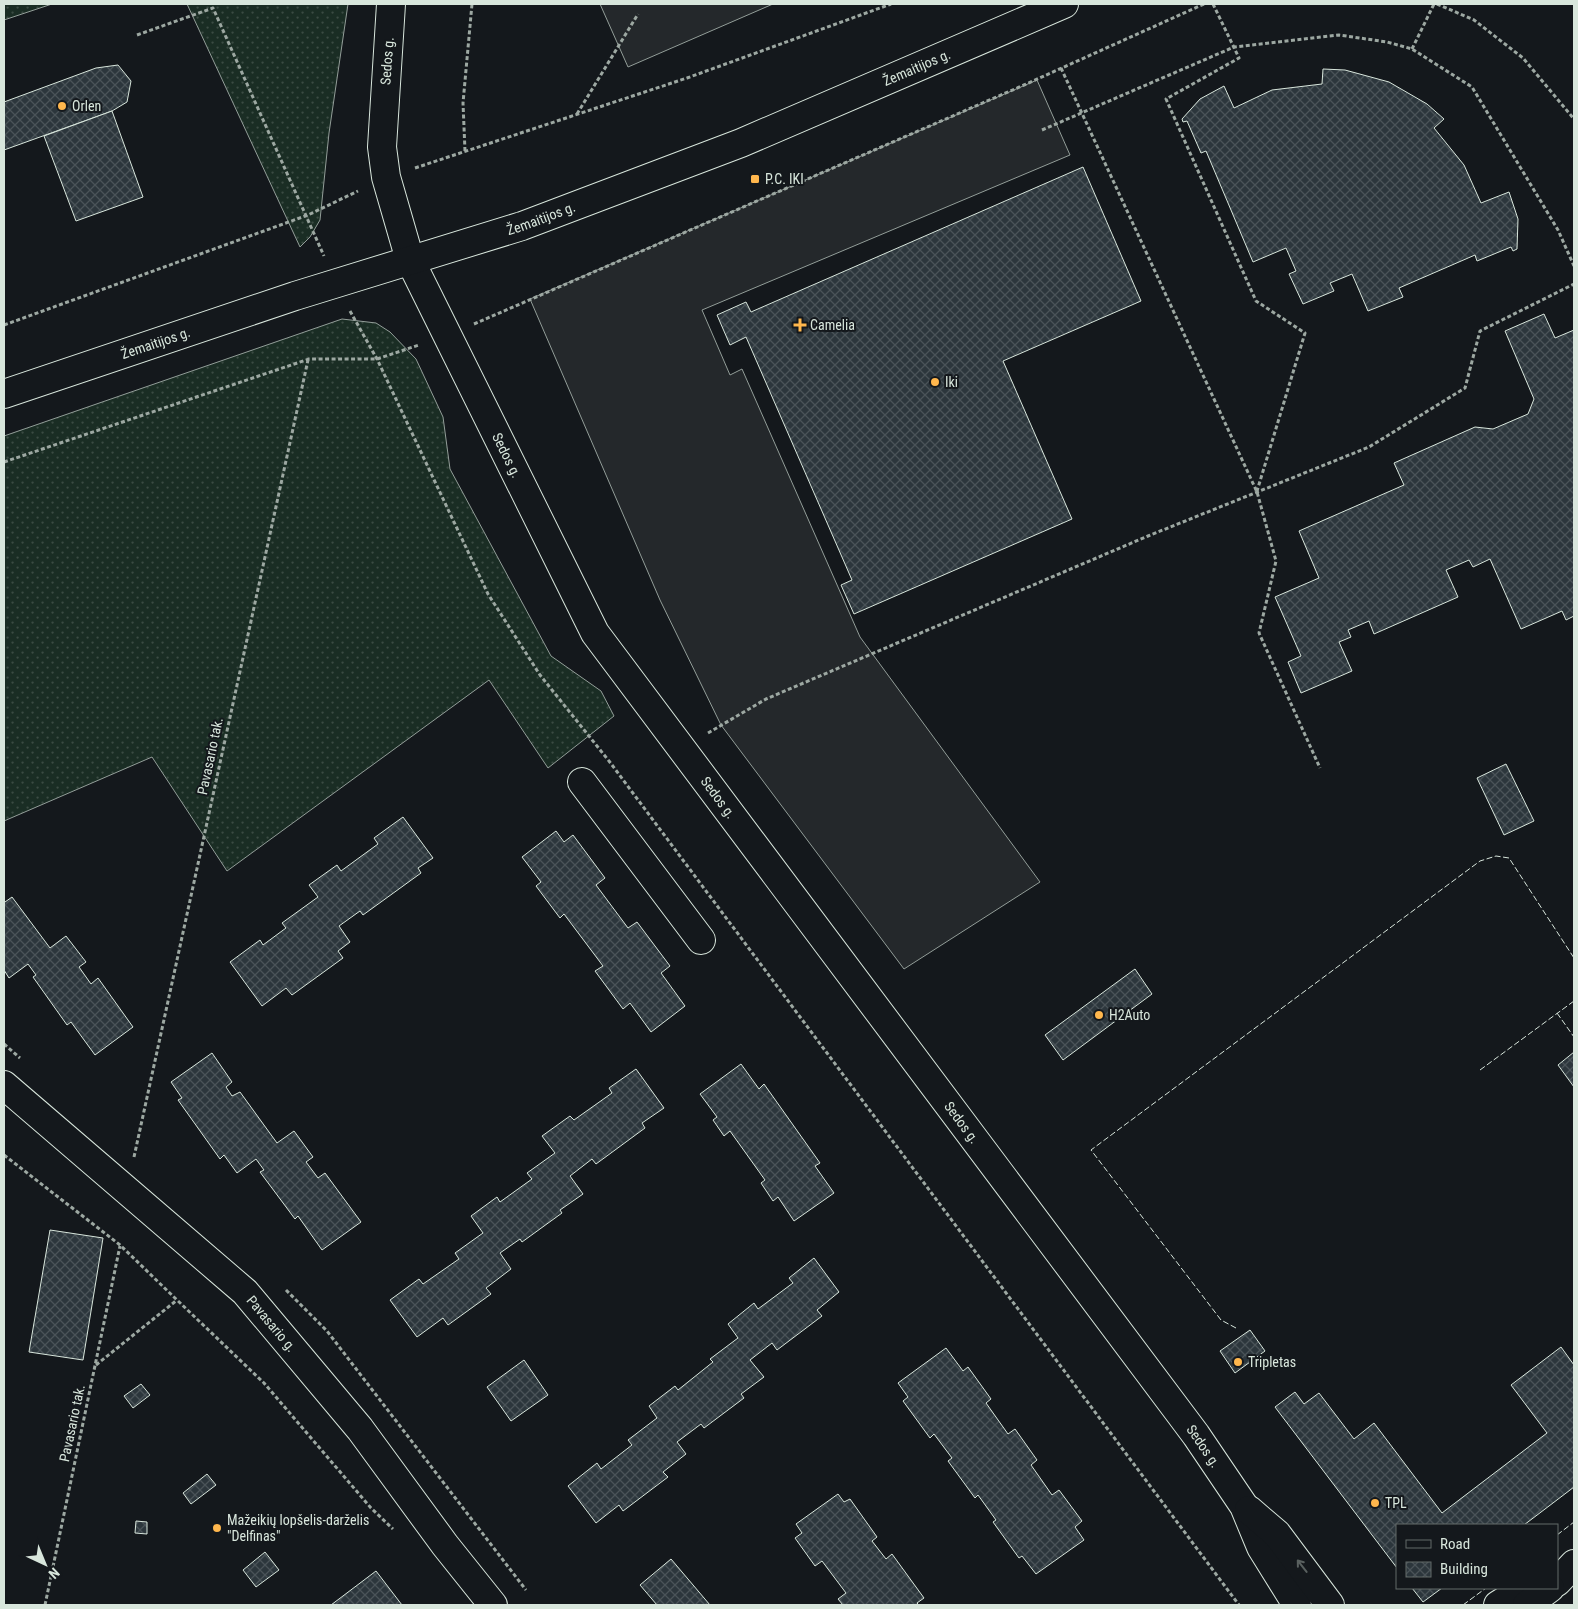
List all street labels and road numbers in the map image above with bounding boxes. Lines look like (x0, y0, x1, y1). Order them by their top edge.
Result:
street label: Sedos g. (377, 37, 397, 85)
street label: Žemaitijos g. (880, 46, 953, 89)
street label: Žemaitijos g. (504, 199, 578, 238)
street label: Žemaitijos g. (119, 324, 192, 362)
street label: Sedos g. (489, 430, 525, 480)
street label: Pavasario tak. (194, 716, 226, 796)
street label: Sedos g. (698, 774, 739, 822)
street label: Sedos g. (941, 1098, 983, 1146)
street label: Pavasario g. (243, 1292, 300, 1355)
street label: Pavasario tak. (56, 1383, 88, 1463)
street label: Sedos g. (1183, 1422, 1224, 1471)

